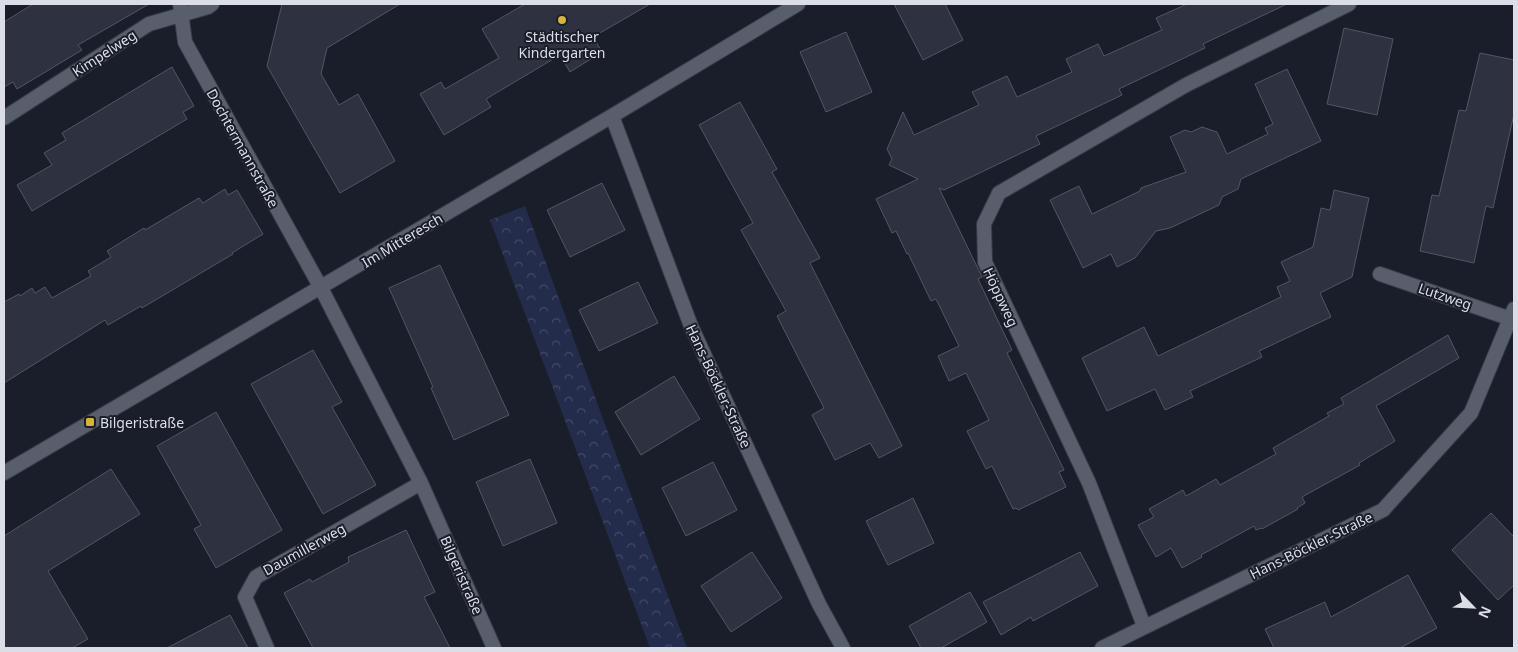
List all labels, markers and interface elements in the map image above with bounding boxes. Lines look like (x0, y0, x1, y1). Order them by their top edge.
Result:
marker: Städtischer Kindergarten (556, 14, 568, 26)
street label: Kimpelweg (68, 25, 140, 81)
place label: Städtischer Kindergarten (519, 27, 605, 62)
street label: Dochtermannstraße (202, 85, 284, 211)
street label: Im Mitteresch (358, 208, 446, 272)
street label: Höppweg (979, 264, 1023, 330)
street label: Lutzweg (1416, 278, 1474, 314)
street label: Hans-Böckler-Straße (682, 321, 756, 451)
place label: Bilgeristraße (100, 413, 184, 432)
marker: Bilgeristraße (84, 416, 96, 428)
street label: Hans-Böckler-Straße (1246, 507, 1376, 583)
street label: Daumillerweg (259, 518, 349, 580)
street label: Bilgeristraße (436, 533, 488, 617)
north arrow (1448, 582, 1498, 632)
text: N (1474, 603, 1496, 622)

